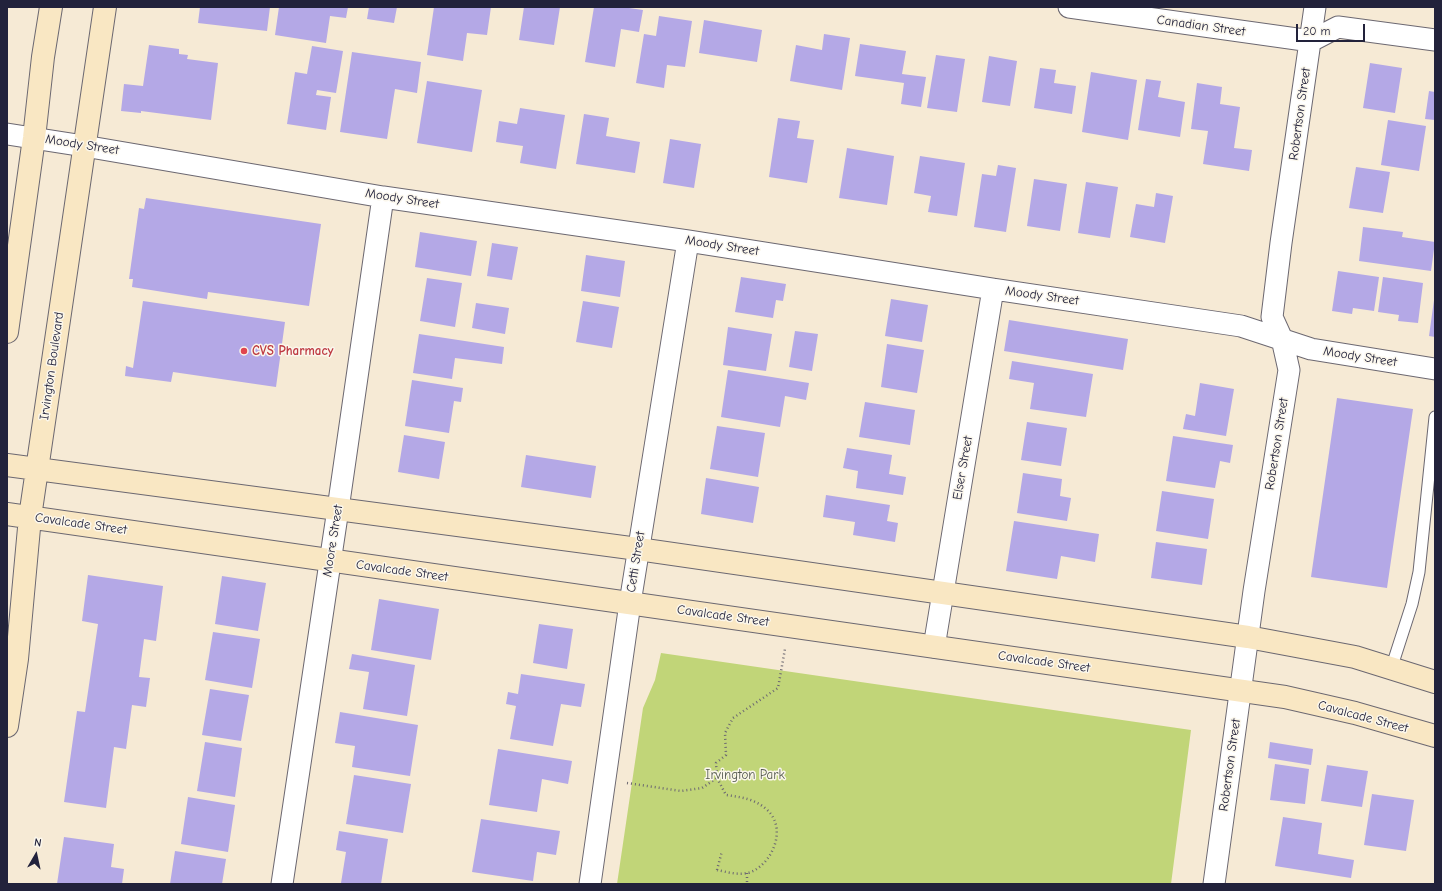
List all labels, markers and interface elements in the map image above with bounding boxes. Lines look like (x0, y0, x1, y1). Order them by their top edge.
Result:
street label: Canadian Street (1156, 12, 1246, 40)
scale bar (1298, 16, 1367, 42)
text: 20 m (1303, 24, 1331, 38)
street label: Robertson Street (1286, 67, 1314, 161)
street label: Moody Street (44, 131, 120, 159)
street label: Moody Street (364, 185, 440, 213)
street label: Moody Street (684, 232, 760, 260)
street label: Moody Street (1004, 283, 1080, 309)
street label: Irvington Boulevard (37, 311, 67, 421)
place label: CVS Pharmacy (252, 343, 333, 359)
street label: Moody Street (1322, 343, 1398, 371)
marker: CVS Pharmacy (239, 346, 249, 356)
street label: Robertson Street (1262, 397, 1292, 491)
street label: Elser Street (950, 435, 976, 501)
street label: Moore Street (320, 504, 346, 578)
street label: Cavalcade Street (34, 510, 128, 538)
street label: Cetti Street (623, 530, 649, 594)
street label: Cavalcade Street (355, 557, 449, 585)
street label: Cavalcade Street (676, 602, 770, 630)
street label: Cavalcade Street (997, 648, 1091, 676)
street label: Cavalcade Street (1316, 697, 1410, 737)
street label: Robertson Street (1216, 718, 1244, 812)
park label: Irvington Park (705, 767, 785, 783)
north arrow (16, 835, 56, 875)
text: N (33, 836, 43, 850)

